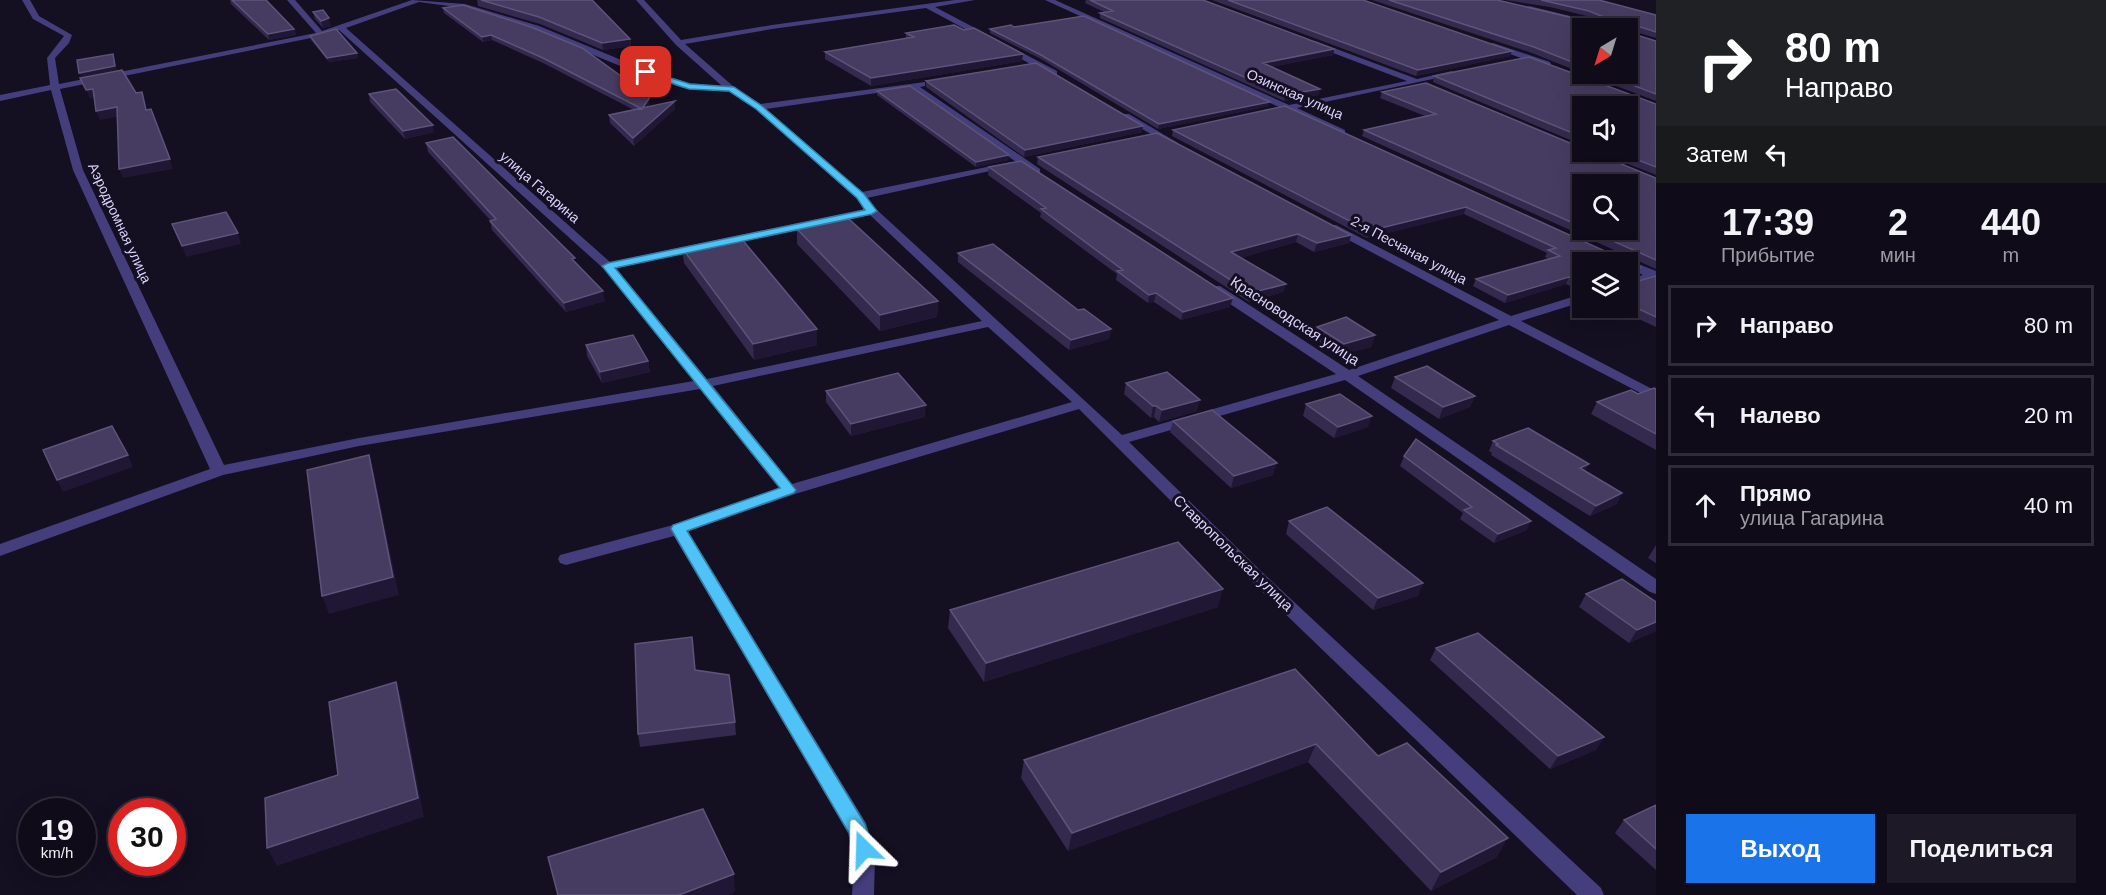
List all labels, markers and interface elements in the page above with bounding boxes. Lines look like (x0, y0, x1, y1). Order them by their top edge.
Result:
north arrow (1572, 18, 1638, 84)
map controls (1572, 18, 1638, 318)
icon: right (1686, 24, 1764, 102)
text: 80 m (1785, 24, 1881, 71)
pin (620, 46, 671, 97)
icon: arrive (629, 55, 662, 88)
street label: Озинская улица (1244, 66, 1346, 123)
text: Направо (1785, 73, 1893, 103)
button: sound (1572, 96, 1638, 162)
icon: left (1760, 138, 1793, 171)
text: Затем (1686, 142, 1748, 167)
street label: улица Гагарина (497, 148, 583, 226)
street label: Аэродромная улица (85, 160, 155, 286)
button: search (1572, 174, 1638, 240)
text: 17:39 (1722, 202, 1814, 243)
text: 2 (1888, 202, 1908, 243)
text: 440 (1981, 202, 2041, 243)
street label: 2-я Песчаная улица (1348, 213, 1470, 287)
text: Прибытие (1721, 244, 1815, 266)
text: мин (1880, 244, 1916, 266)
text: m (2003, 244, 2019, 266)
button: layers (1572, 252, 1638, 318)
street label: Красноводская улица (1228, 273, 1364, 369)
icon: right (1689, 309, 1722, 342)
text: Направо (1740, 313, 1834, 338)
text: 80 m (2024, 313, 2073, 338)
icon: left (1689, 399, 1722, 432)
text: Налево (1740, 403, 1821, 428)
text: 20 m (2024, 403, 2073, 428)
text: Прямо (1740, 481, 1811, 506)
icon: ahead (1689, 489, 1722, 522)
street label: Ставропольская улица (1170, 491, 1297, 615)
text: 40 m (2024, 493, 2073, 518)
text: улица Гагарина (1740, 507, 1884, 529)
speed limit sign: 30 (108, 798, 186, 876)
text: 19 (40, 813, 74, 846)
button: Выход (1686, 814, 1875, 883)
button: Поделиться (1887, 814, 2076, 883)
position arrow (832, 817, 896, 881)
text: km/h (41, 844, 73, 861)

